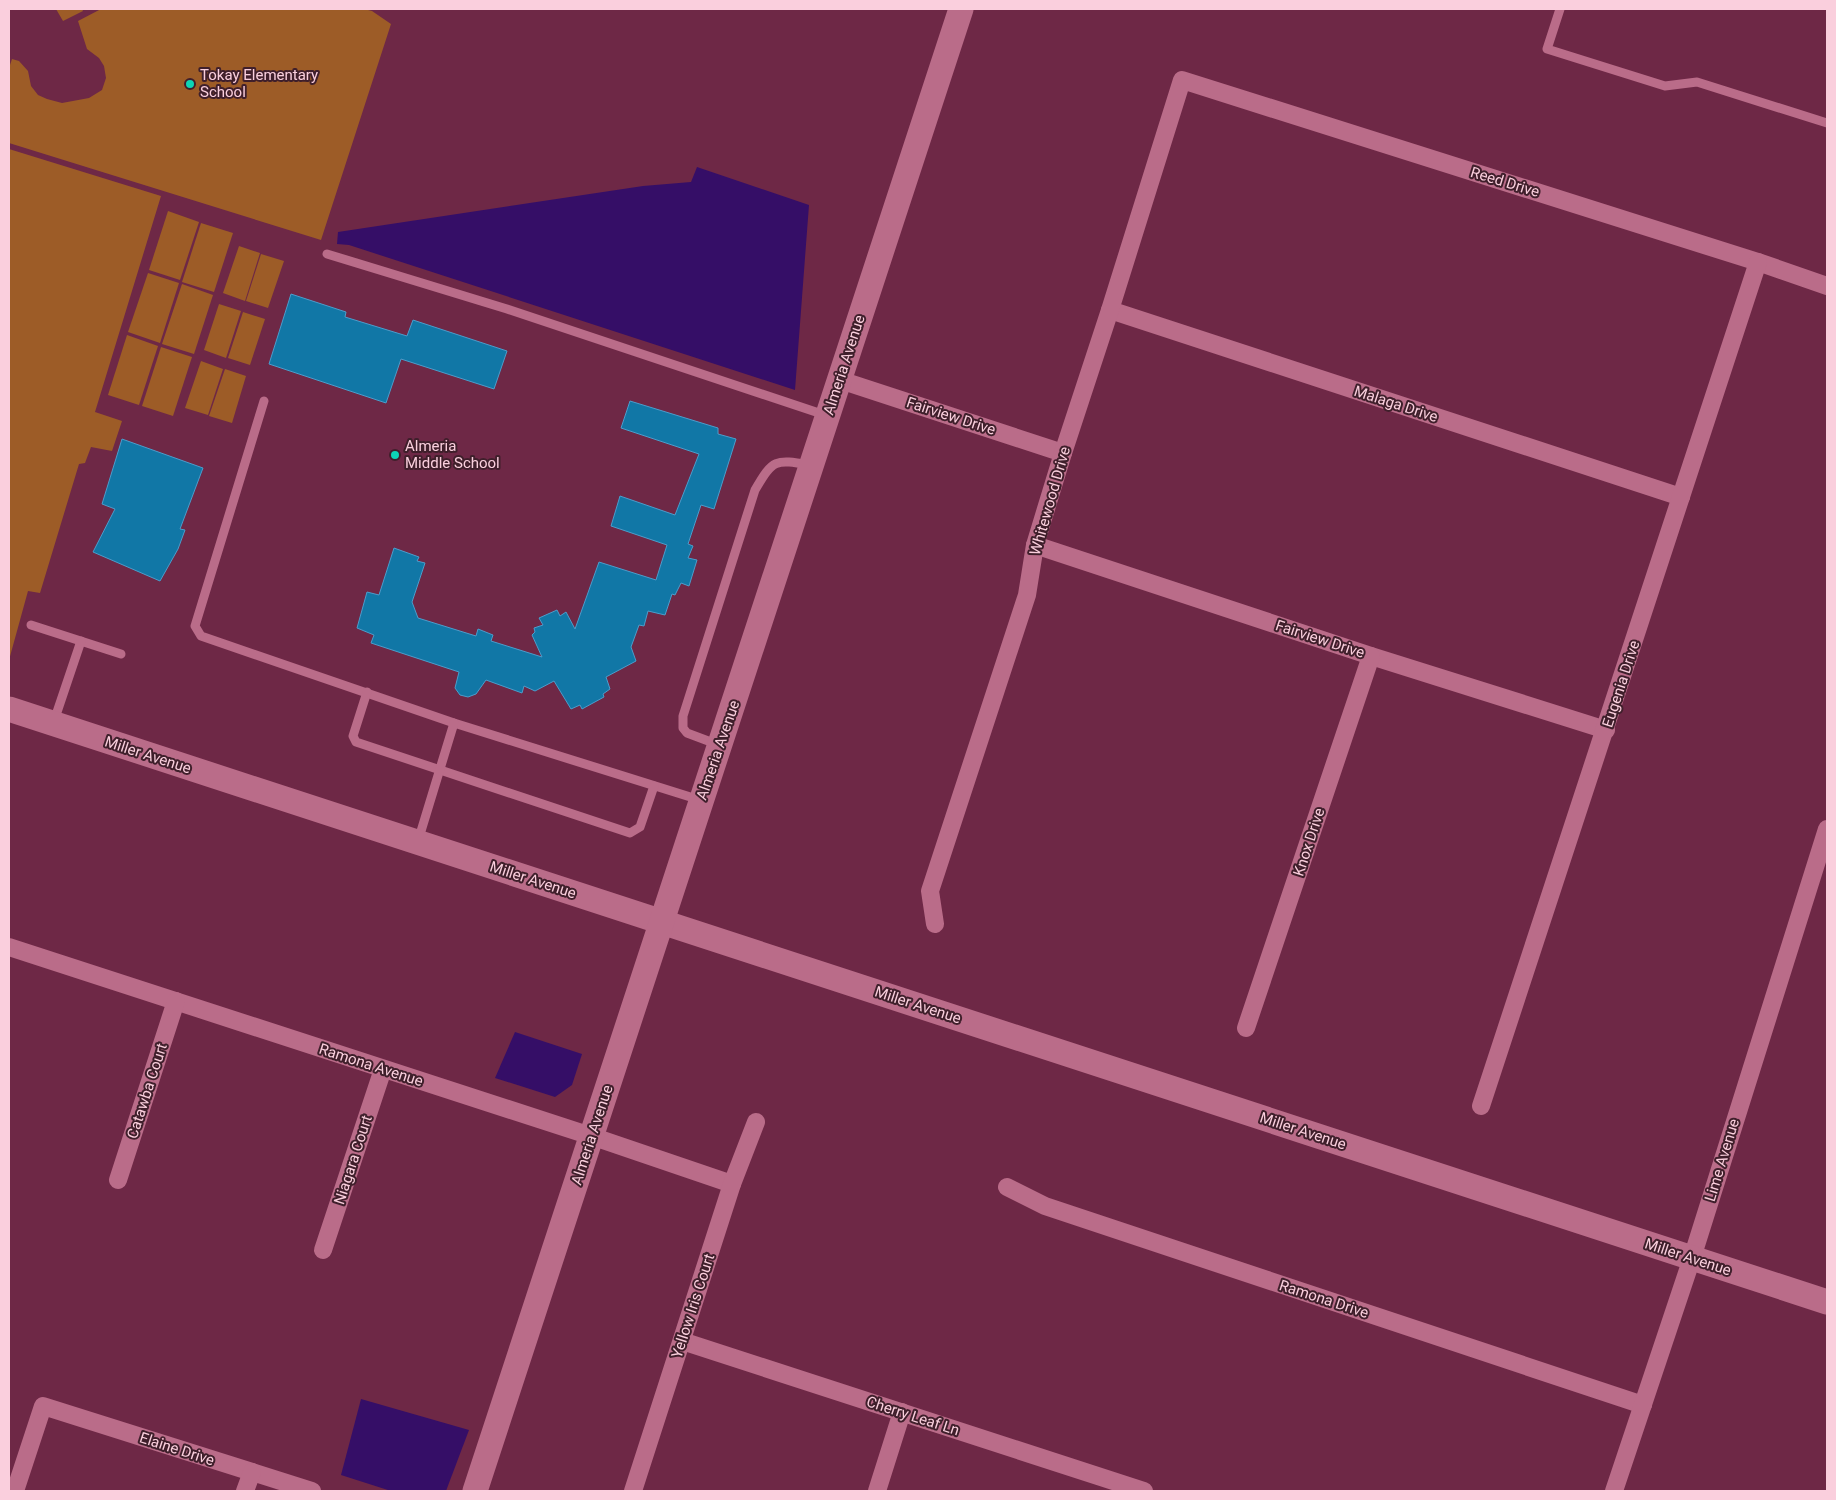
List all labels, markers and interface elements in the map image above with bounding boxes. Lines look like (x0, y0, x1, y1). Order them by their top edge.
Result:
place label: Tokay Elementary School (200, 66, 318, 101)
marker: Tokay Elementary School (184, 78, 196, 90)
street label: Reed Drive (1468, 163, 1542, 201)
street label: Almeria Avenue (819, 313, 869, 417)
street label: Malaga Drive (1352, 382, 1440, 426)
street label: Fairview Drive (904, 393, 998, 439)
place label: Almeria Middle School (405, 437, 500, 472)
street label: Whitewood Drive (1026, 444, 1074, 557)
marker: Almeria Middle School (389, 449, 401, 461)
street label: Fairview Drive (1273, 616, 1367, 662)
street label: Eugenia Drive (1598, 638, 1644, 730)
street label: Almeria Avenue (693, 698, 743, 802)
street label: Miller Avenue (102, 733, 194, 777)
street label: Knox Drive (1290, 806, 1329, 878)
street label: Miller Avenue (487, 858, 579, 902)
street label: Miller Avenue (872, 983, 964, 1027)
street label: Ramona Avenue (317, 1040, 425, 1090)
street label: Catawba Court (123, 1041, 171, 1141)
street label: Almeria Avenue (567, 1083, 617, 1187)
street label: Miller Avenue (1257, 1109, 1349, 1153)
street label: Niagara Court (330, 1113, 376, 1207)
street label: Lime Avenue (1701, 1116, 1743, 1204)
street label: Miller Avenue (1642, 1235, 1734, 1279)
street label: Yellow Iris Court (668, 1252, 718, 1360)
street label: Ramona Drive (1277, 1276, 1371, 1322)
street label: Cherry Leaf Ln (864, 1393, 962, 1439)
street label: Elaine Drive (137, 1428, 217, 1470)

